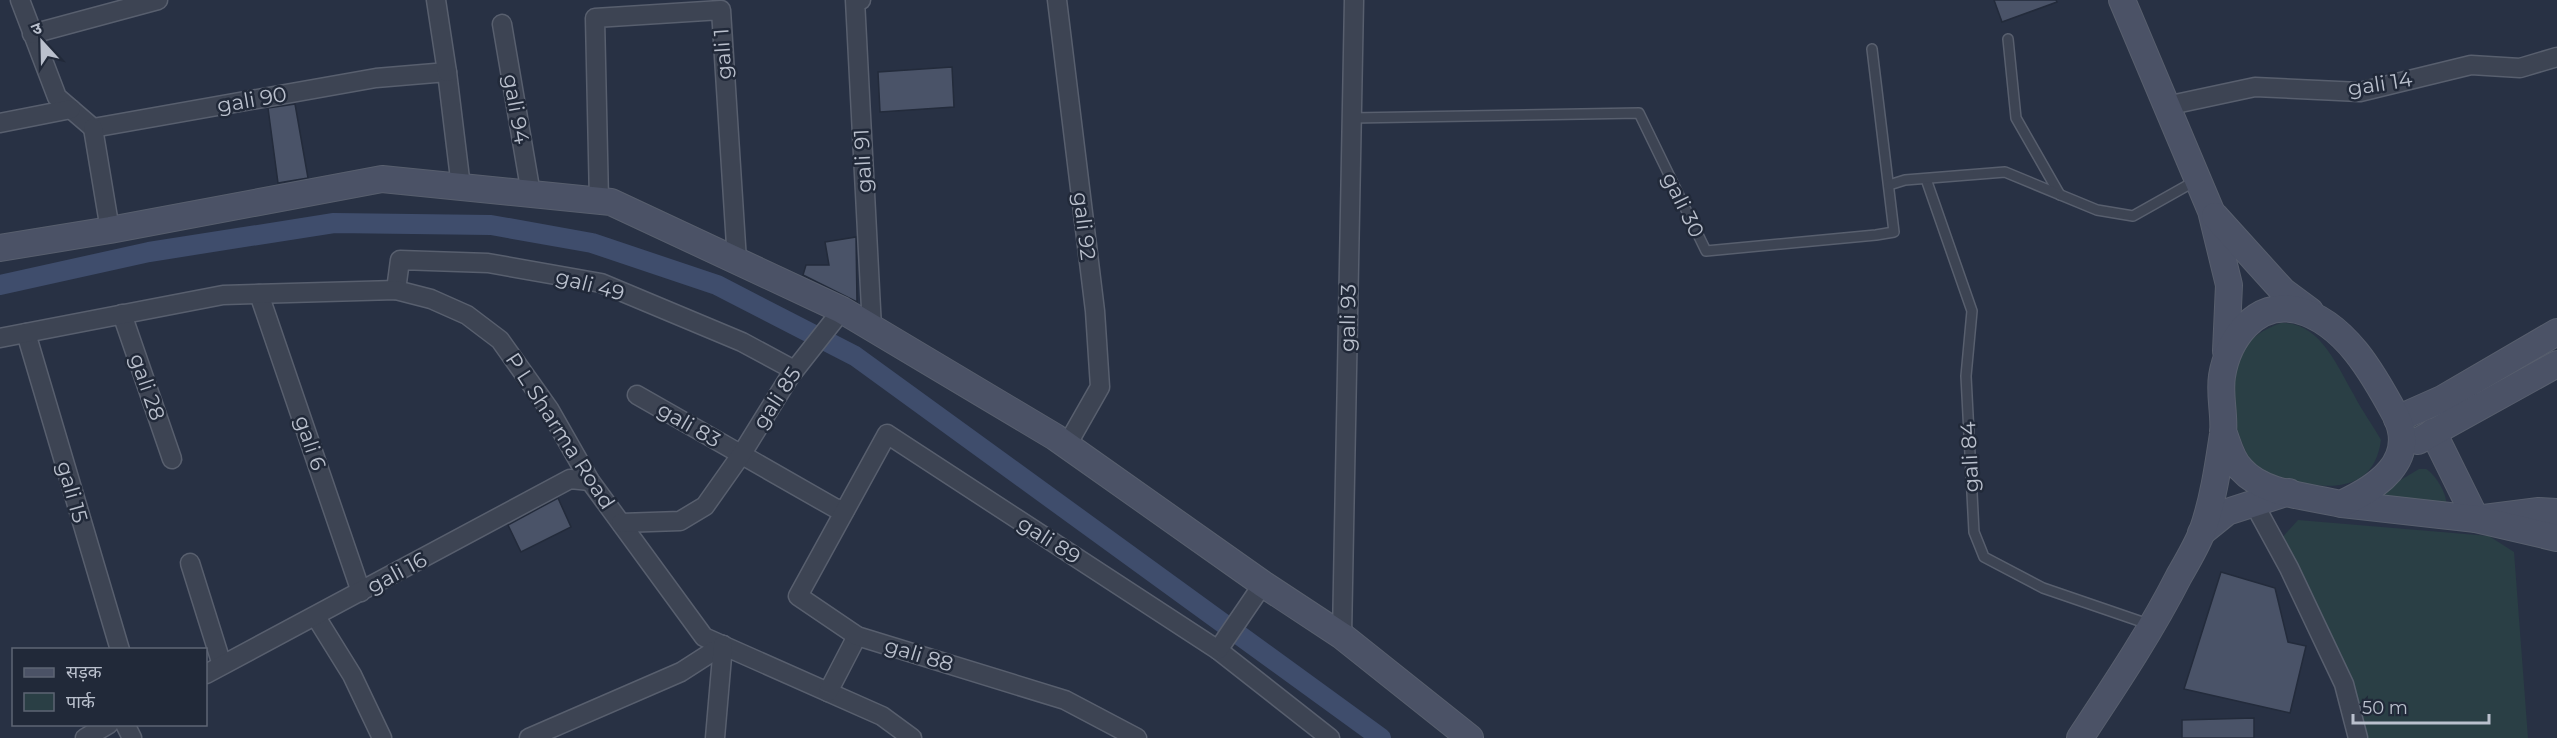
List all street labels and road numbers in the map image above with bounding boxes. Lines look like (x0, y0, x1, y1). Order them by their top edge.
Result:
street label: gali 1 (708, 28, 737, 80)
street label: gali 14 (2346, 66, 2414, 101)
street label: gali 94 (498, 72, 535, 146)
street label: gali 90 (215, 81, 289, 118)
street label: gali 91 (848, 128, 877, 194)
street label: gali 30 (1657, 168, 1710, 241)
street label: gali 92 (1068, 191, 1101, 261)
street label: gali 49 (553, 263, 627, 306)
street label: gali 93 (1334, 284, 1361, 352)
street label: P L Sharma Road (501, 348, 620, 514)
street label: gali 28 (124, 350, 171, 423)
street label: gali 85 (747, 362, 806, 433)
street label: gali 83 (653, 397, 725, 453)
street label: gali 6 (289, 412, 332, 474)
street label: gali 84 (1955, 421, 1984, 493)
street label: gali 15 (52, 458, 93, 526)
street label: gali 89 (1013, 510, 1085, 569)
street label: gali 16 (363, 546, 431, 599)
street label: gali 88 (882, 632, 956, 677)

